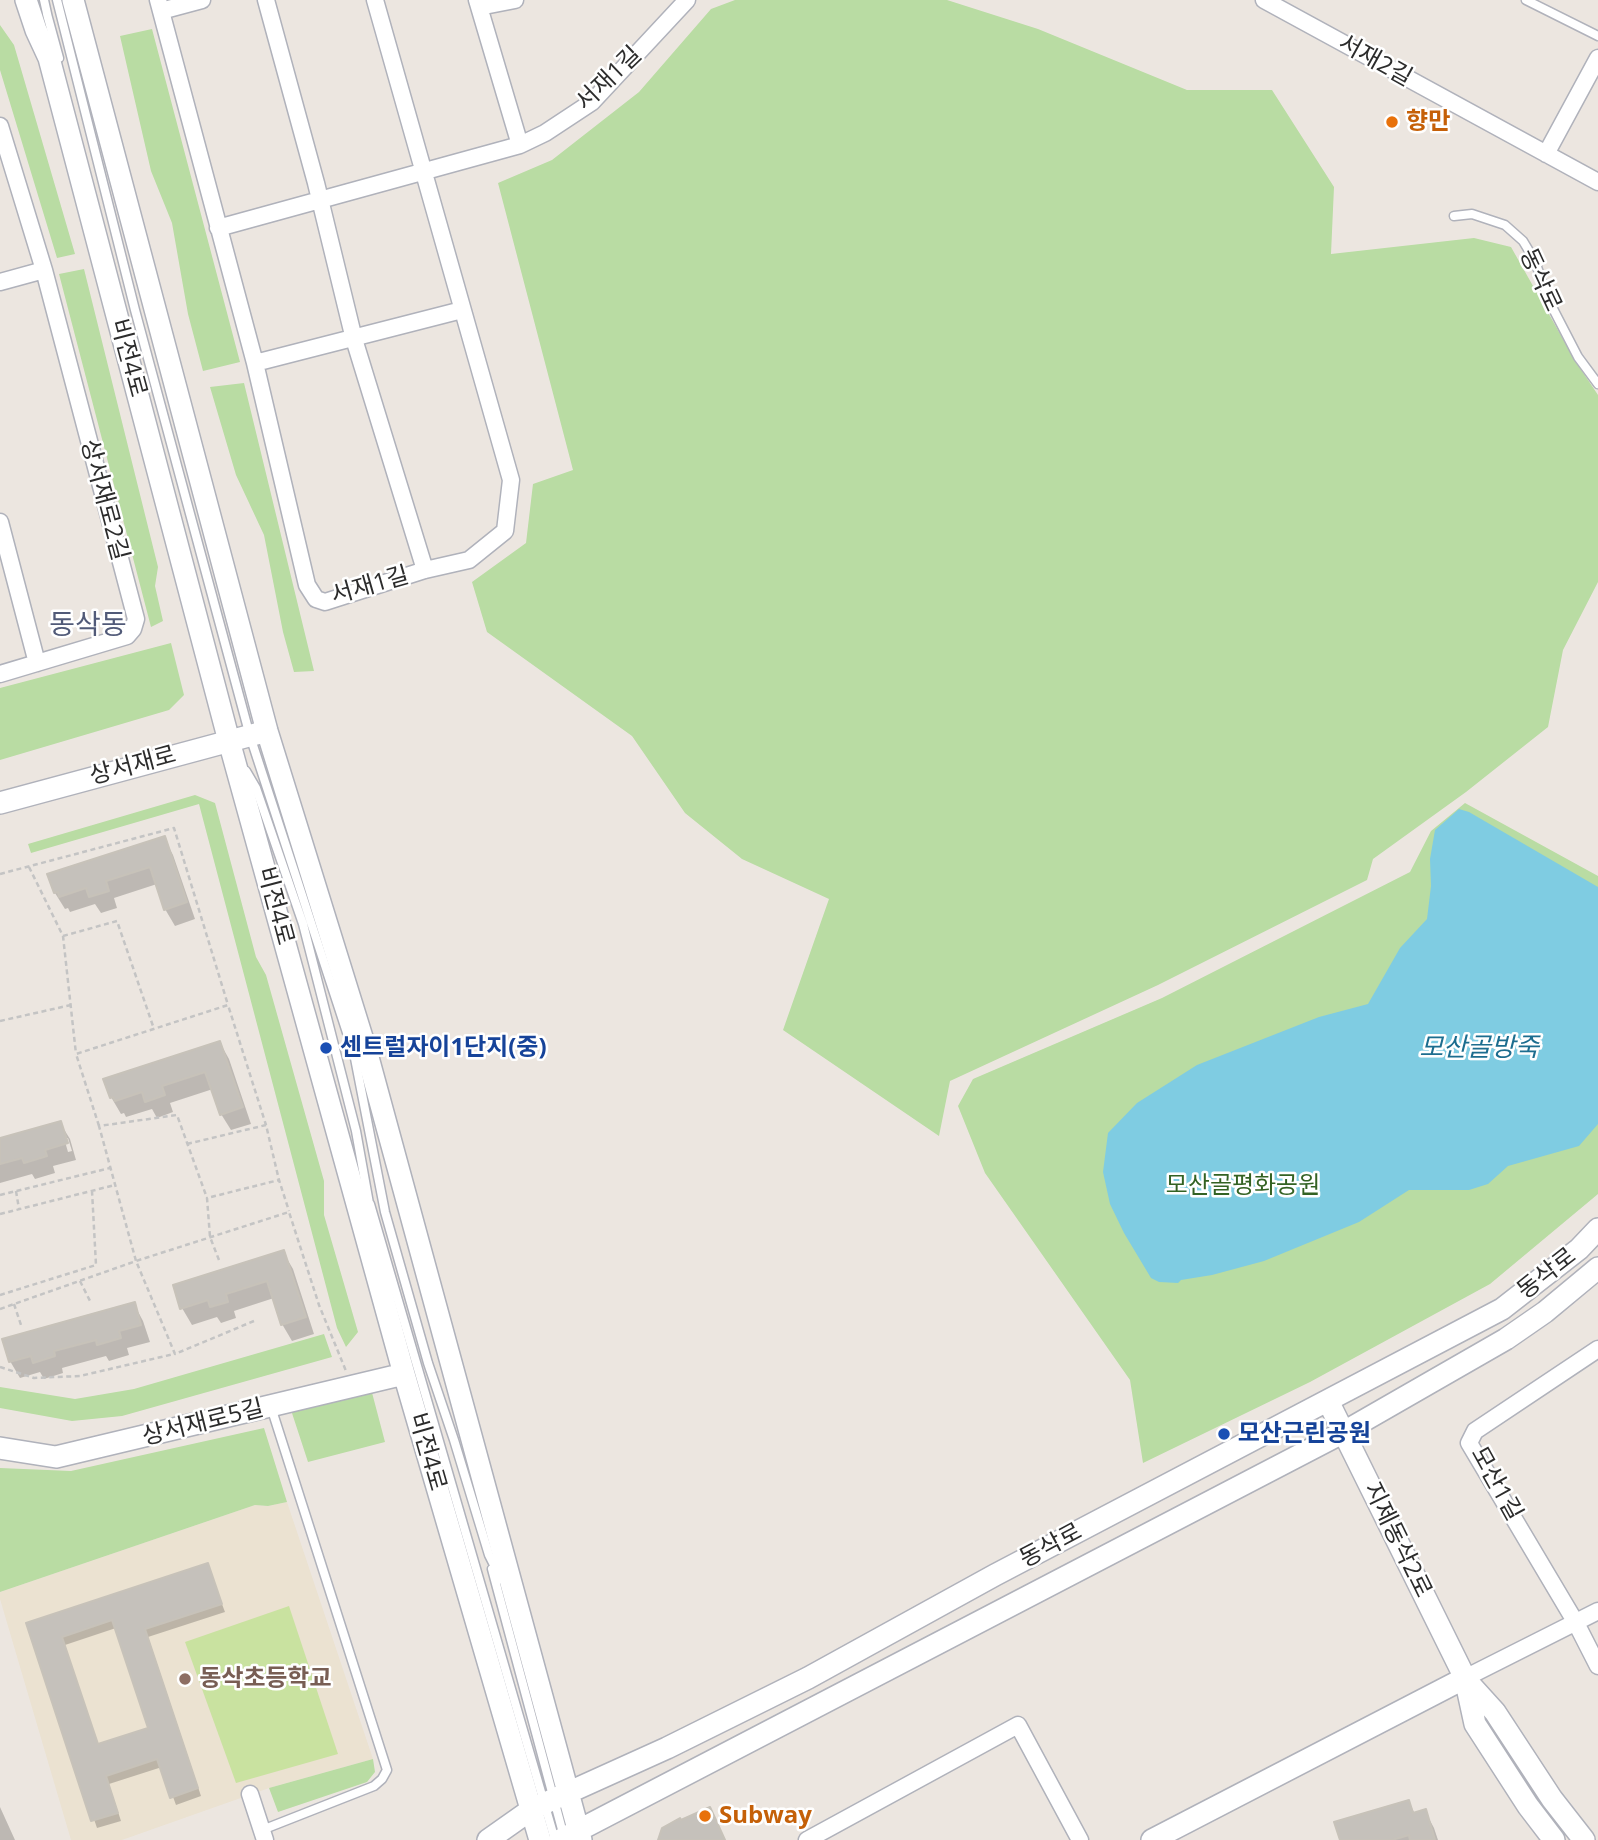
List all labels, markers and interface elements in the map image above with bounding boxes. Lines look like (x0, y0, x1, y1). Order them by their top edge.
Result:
street label: 서재2길 (1333, 29, 1417, 93)
street label: 서재1길 (570, 41, 648, 117)
place label: 향만 (1406, 108, 1450, 136)
marker: 향만 (1384, 114, 1400, 130)
street label: 동삭로 (1513, 244, 1567, 316)
street label: 비전4로 (104, 316, 152, 400)
street label: 상서재로2길 (74, 436, 134, 564)
street label: 서재1길 (328, 561, 412, 611)
district label: 동삭동 (49, 609, 127, 643)
street label: 상서재로 (87, 741, 179, 791)
street label: 비전4로 (251, 864, 299, 948)
water label: 모산골방죽 (1419, 1033, 1539, 1065)
place label: 센트럴자이1단지(중) (340, 1034, 547, 1062)
marker: 센트럴자이1단지(중) (318, 1040, 334, 1056)
park label: 모산골평화공원 (1166, 1172, 1320, 1200)
street label: 동삭로 (1512, 1242, 1582, 1306)
street label: 상서재로5길 (139, 1394, 267, 1452)
street label: 비전4로 (402, 1410, 452, 1494)
place label: 모산근린공원 (1238, 1420, 1370, 1448)
marker: 모산근린공원 (1216, 1426, 1232, 1442)
street label: 모산1길 (1464, 1442, 1528, 1526)
street label: 지제동삭2로 (1357, 1478, 1437, 1602)
street label: 동삭로 (1015, 1518, 1087, 1574)
place label: 동삭초등학교 (199, 1665, 331, 1693)
marker: 동삭초등학교 (177, 1671, 193, 1687)
place label: Subway (719, 1802, 812, 1830)
marker: Subway (697, 1808, 713, 1824)

